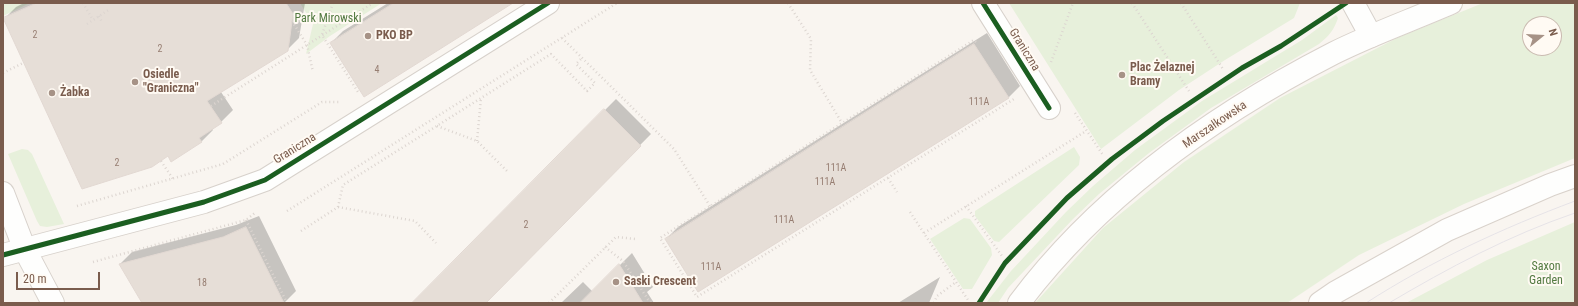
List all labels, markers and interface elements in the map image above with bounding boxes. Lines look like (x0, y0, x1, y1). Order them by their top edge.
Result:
park label: Park Mirowski (295, 12, 361, 26)
north arrow (1522, 16, 1562, 56)
street label: Graniczna (1005, 26, 1043, 74)
text: N (1546, 27, 1560, 38)
house number: 2 (33, 29, 37, 41)
place label: PKO BP (376, 29, 413, 43)
marker: PKO BP (363, 31, 373, 41)
house number: 2 (158, 43, 162, 55)
place label: Plac Żelaznej Bramy (1130, 61, 1194, 89)
house number: 4 (375, 64, 379, 76)
place label: Osiedle "Graniczna" (143, 68, 199, 96)
marker: Plac Żelaznej Bramy (1117, 70, 1127, 80)
marker: Osiedle "Graniczna" (130, 77, 140, 87)
place label: Żabka (60, 86, 89, 100)
marker: Żabka (47, 88, 57, 98)
house number: 111A (969, 96, 989, 108)
street label: Marszałkowska (1180, 98, 1250, 152)
street label: Graniczna (271, 130, 319, 168)
house number: 2 (115, 157, 119, 169)
house number: 111A (826, 162, 846, 174)
house number: 111A (815, 176, 835, 188)
house number: 111A (774, 214, 794, 226)
house number: 2 (524, 219, 528, 231)
park label: Saxon Garden (1529, 260, 1563, 288)
house number: 111A (701, 261, 721, 273)
scale bar (18, 264, 102, 290)
text: 20 m (23, 272, 47, 286)
place label: Saski Crescent (624, 275, 696, 289)
house number: 18 (197, 277, 207, 289)
marker: Saski Crescent (611, 277, 621, 287)

